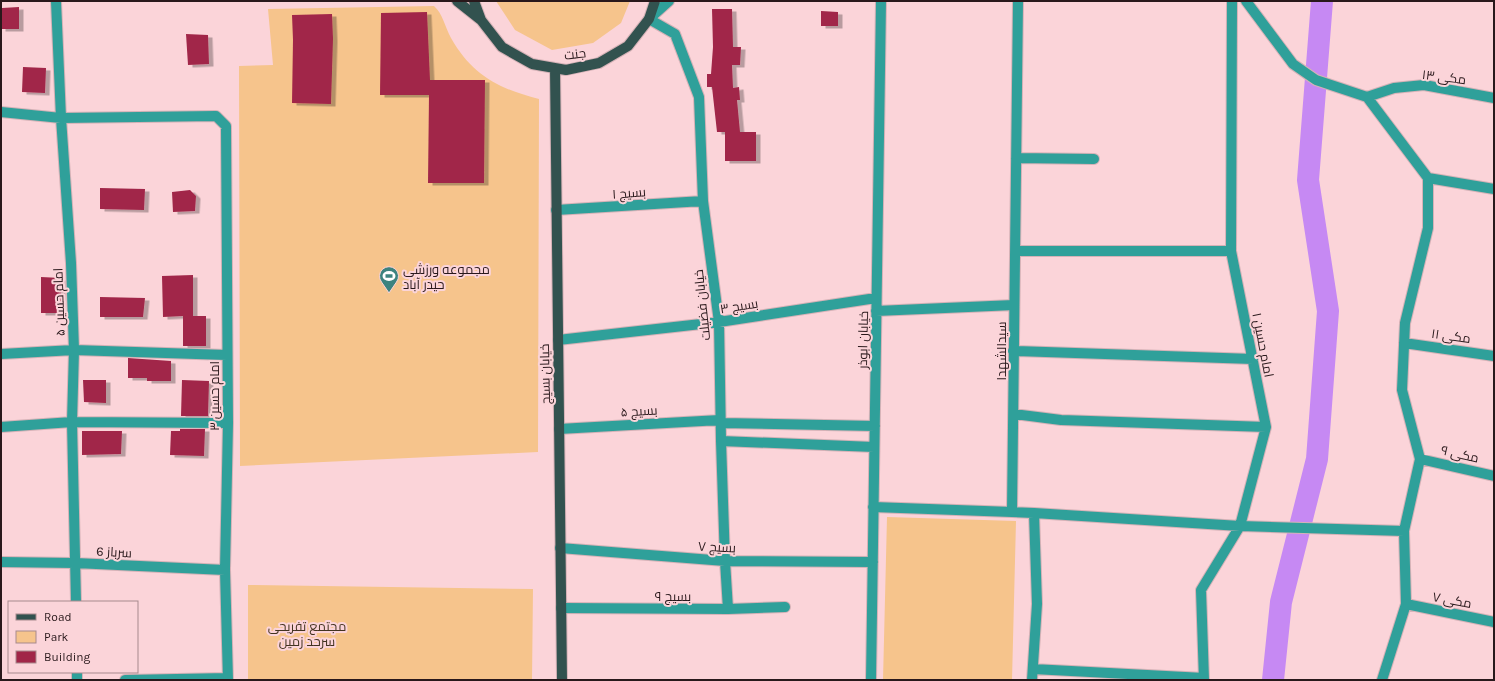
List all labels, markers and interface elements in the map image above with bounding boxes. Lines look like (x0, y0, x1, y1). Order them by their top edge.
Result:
street label: جنت (563, 45, 587, 63)
street label: مکی ۱۳ (1421, 67, 1467, 87)
street label: بسیج ۱ (612, 184, 646, 203)
place label: مجموعه ورزشی حیدر آباد (403, 262, 490, 292)
sports icon: مجموعه ورزشی حیدر آباد (378, 265, 400, 293)
street label: امام حسین ۵ (50, 267, 70, 336)
street label: خیابان فضیلت (691, 269, 713, 341)
street label: بسیج ۳ (719, 296, 759, 317)
street label: خیابان ابوذر (855, 311, 871, 370)
street label: امام حسین ۱ (1247, 312, 1277, 379)
street label: سیدالشهدا (994, 322, 1009, 380)
street label: مکی ۱۱ (1430, 326, 1472, 346)
street label: خیابان بسیج (537, 344, 554, 404)
street label: امام حسین ۳ (207, 361, 224, 431)
street label: بسیج ۵ (620, 403, 658, 420)
street label: مکی ۹ (1440, 442, 1480, 466)
street label: بسیج ۷ (698, 539, 736, 556)
street label: سرباز 6 (96, 544, 132, 560)
street label: بسیج ۹ (655, 589, 691, 605)
street label: مکی ۷ (1431, 589, 1473, 611)
legend (8, 601, 138, 673)
text: Road (44, 610, 72, 624)
park label: مجتمع تفریحی سرحد زمین (268, 619, 346, 649)
text: Park (44, 630, 69, 644)
text: Building (44, 650, 91, 664)

